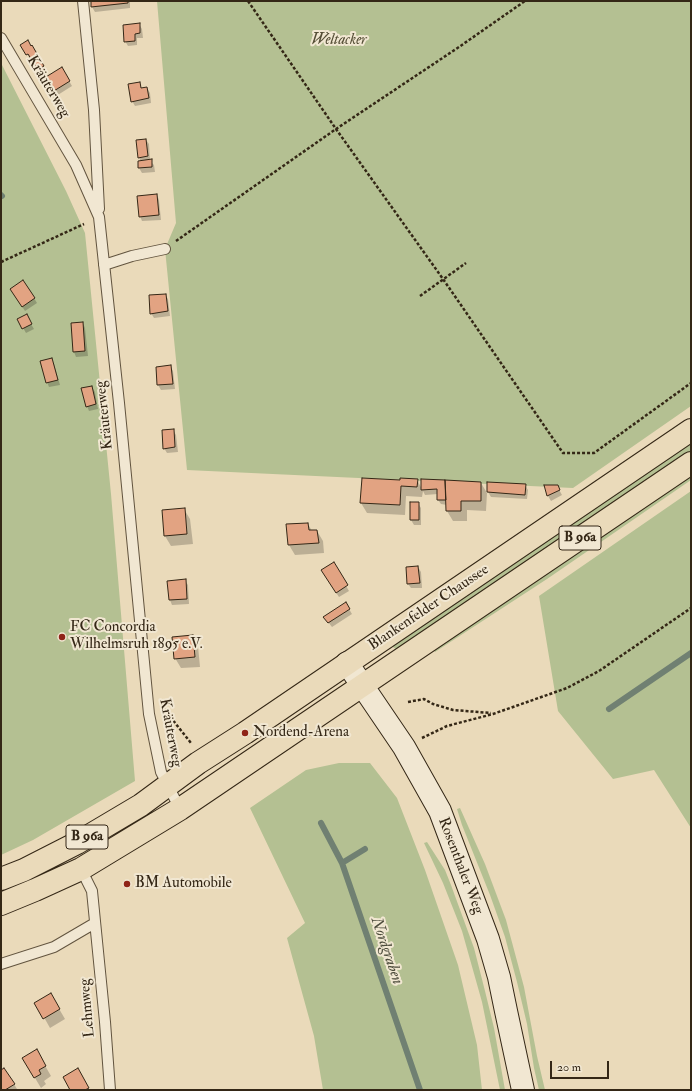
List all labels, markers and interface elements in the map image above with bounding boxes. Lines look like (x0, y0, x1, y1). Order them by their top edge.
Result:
park label: Weltacker (311, 32, 367, 50)
street label: Kräuterweg (22, 53, 74, 121)
street label: Kräuterweg (92, 380, 118, 450)
road number: B 96a (559, 526, 601, 550)
street label: Blankenfelder Chaussee (365, 561, 493, 655)
place label: FC Concordia Wilhelmsruh 1895 e.V. (70, 619, 203, 654)
marker: FC Concordia Wilhelmsruh 1895 e.V. (57, 632, 67, 642)
street label: Kräuterweg (155, 697, 185, 769)
place label: Nordend-Arena (253, 724, 349, 742)
marker: Nordend-Arena (240, 728, 250, 738)
street label: Rosenthaler Weg (433, 815, 487, 917)
road number: B 96a (66, 825, 108, 849)
place label: BM Automobile (135, 875, 232, 893)
marker: BM Automobile (122, 879, 132, 889)
water label: Nordgraben (366, 915, 406, 987)
street label: Lehmweg (76, 978, 100, 1038)
scale bar (552, 1053, 611, 1079)
text: 20 m (557, 1060, 581, 1075)

